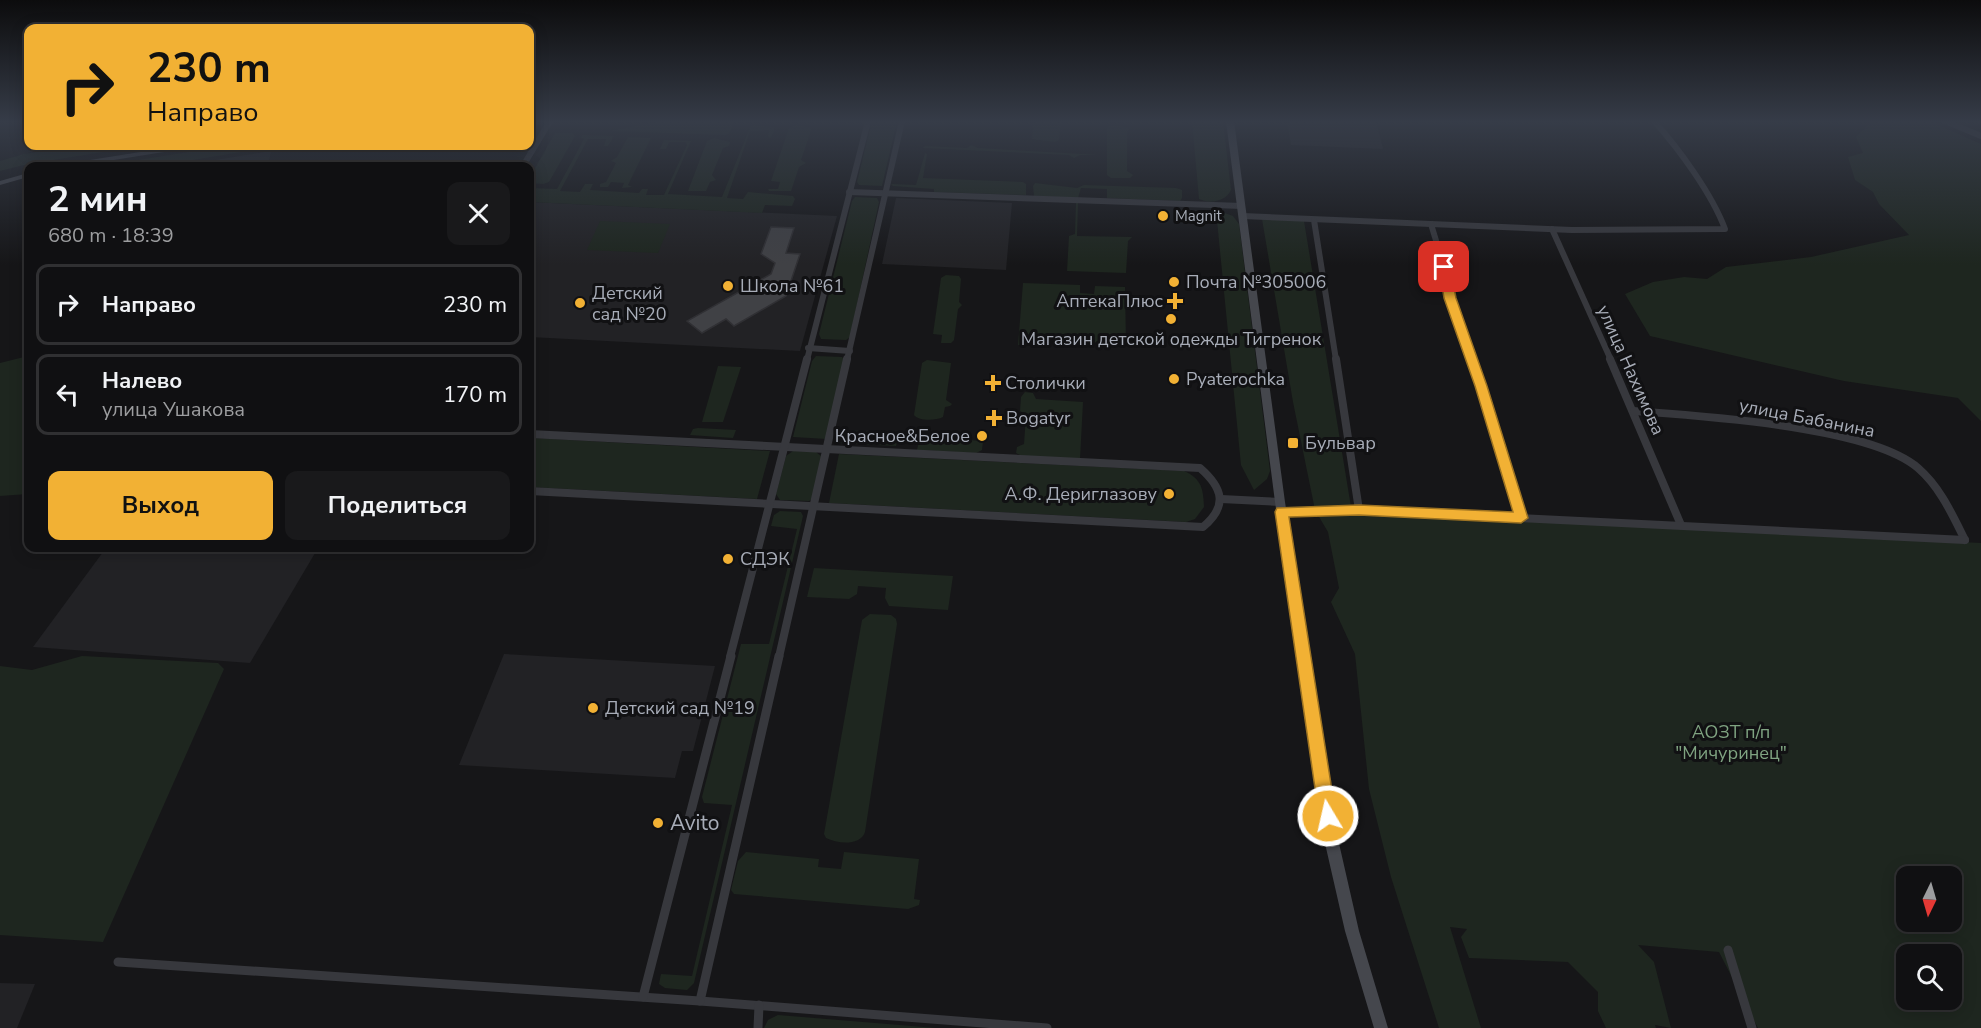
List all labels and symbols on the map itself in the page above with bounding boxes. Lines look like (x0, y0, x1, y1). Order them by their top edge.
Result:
place label: Magnit (1175, 206, 1223, 226)
marker: Magnit (1156, 209, 1170, 223)
pin (1418, 241, 1469, 292)
place label: Почта №305006 (1186, 270, 1326, 294)
place label: Школа №61 (740, 274, 844, 298)
marker: Почта №305006 (1167, 275, 1181, 289)
marker: Школа №61 (721, 279, 735, 293)
place label: Детский сад №20 (592, 281, 667, 326)
place label: АптекаПлюс (1056, 289, 1163, 313)
marker: АптекаПлюс (1168, 294, 1182, 308)
marker: Детский сад №20 (573, 296, 587, 310)
street label: улица Нахимова (1592, 301, 1670, 439)
marker: Магазин детской одежды Тигренок (1164, 312, 1178, 326)
place label: Магазин детской одежды Тигренок (1021, 327, 1322, 351)
place label: Pyaterochka (1186, 367, 1285, 391)
place label: Столички (1005, 371, 1086, 395)
marker: Pyaterochka (1167, 372, 1181, 386)
marker: Столички (986, 376, 1000, 390)
street label: улица Бабанина (1737, 393, 1877, 443)
place label: Bogatyr (1006, 406, 1071, 430)
marker: Bogatyr (987, 411, 1001, 425)
place label: Красное&Белое (835, 424, 970, 448)
marker: Красное&Белое (975, 429, 989, 443)
place label: Бульвар (1305, 431, 1376, 455)
marker: Бульвар (1286, 436, 1300, 450)
place label: А.Ф. Дериглазову (1005, 482, 1158, 506)
marker: А.Ф. Дериглазову (1162, 487, 1176, 501)
place label: СДЭК (740, 547, 790, 571)
marker: СДЭК (721, 552, 735, 566)
place label: Детский сад №19 (605, 696, 755, 720)
marker: Детский сад №19 (586, 701, 600, 715)
park label: АОЗТ п/п "Мичуринец" (1675, 720, 1787, 765)
position arrow (1296, 784, 1360, 848)
place label: Avito (670, 809, 719, 837)
marker: Avito (651, 816, 665, 830)
north arrow (1896, 866, 1962, 932)

